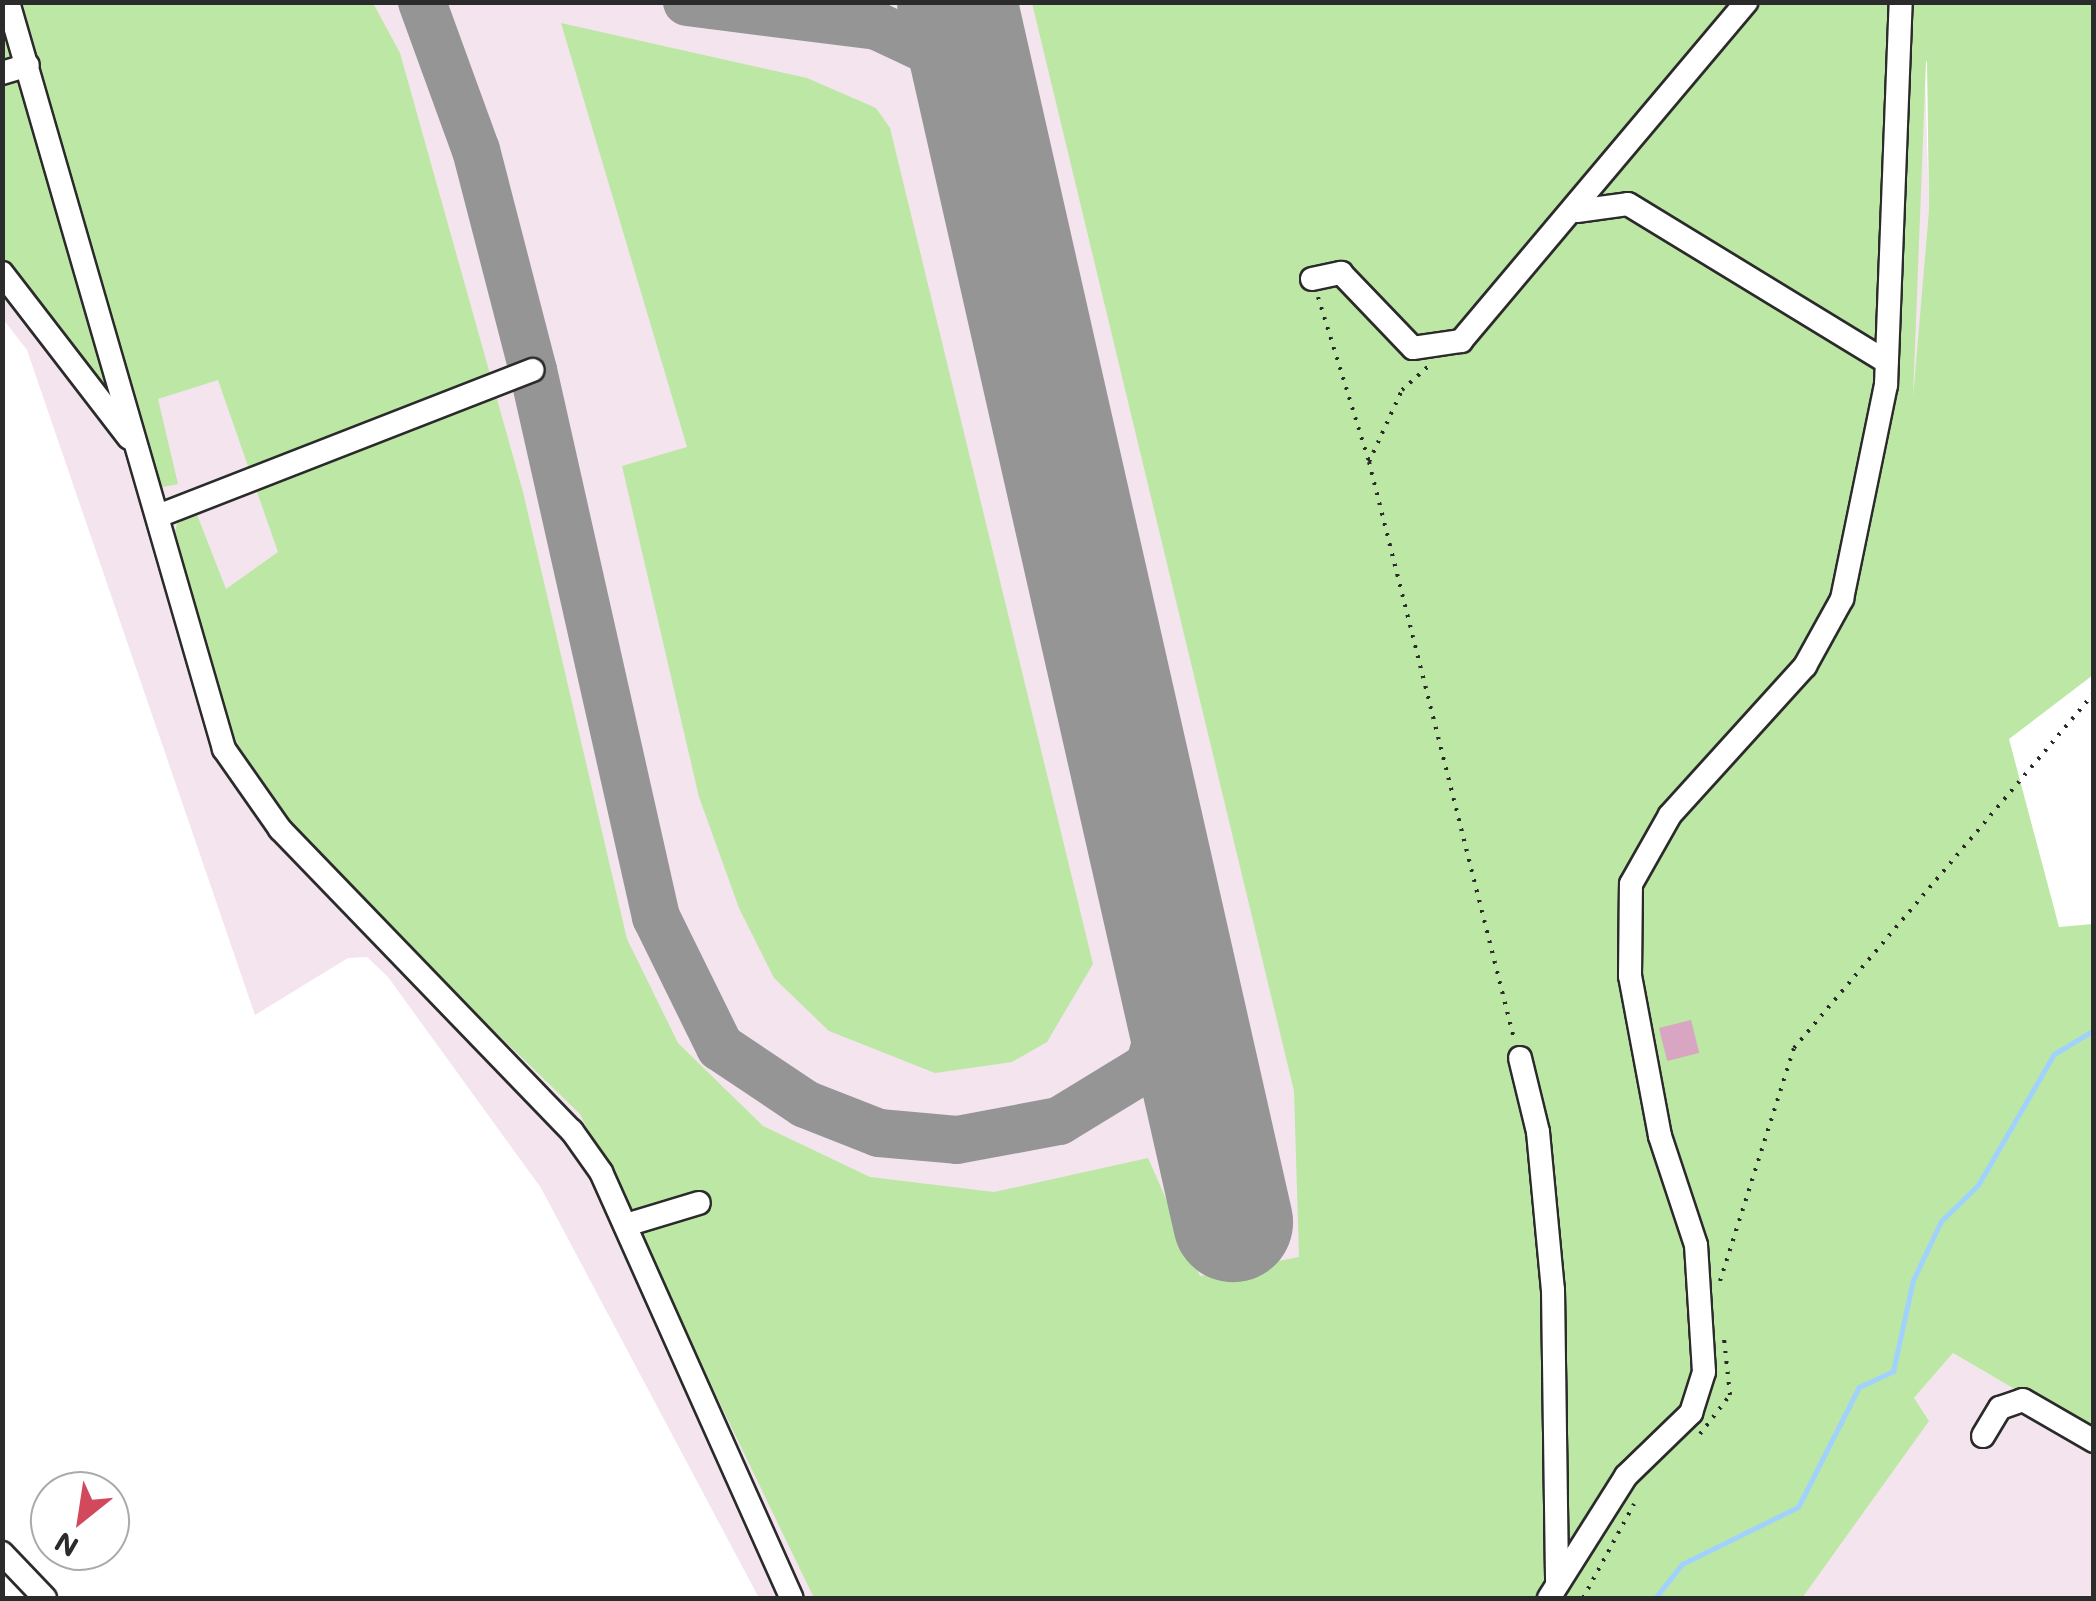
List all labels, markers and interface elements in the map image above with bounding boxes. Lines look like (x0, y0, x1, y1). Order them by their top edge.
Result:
north arrow (30, 1471, 130, 1571)
text: N (48, 1524, 84, 1566)

